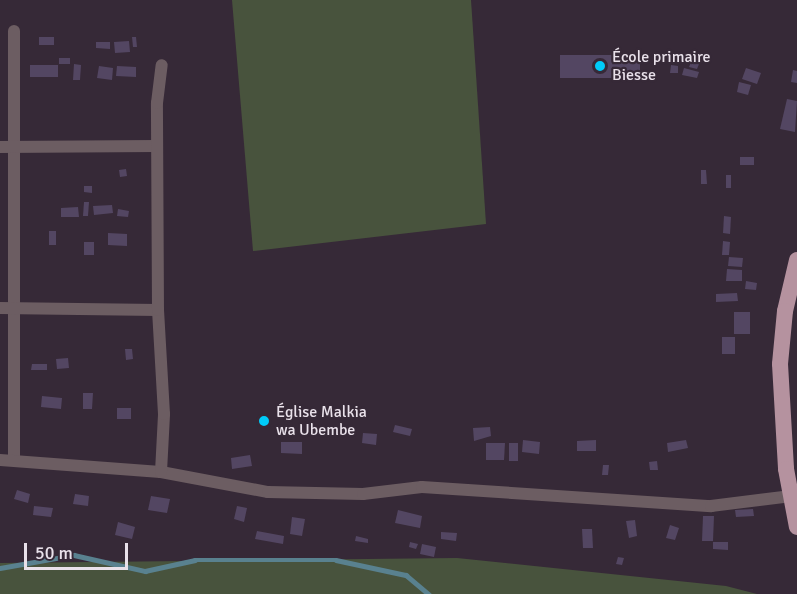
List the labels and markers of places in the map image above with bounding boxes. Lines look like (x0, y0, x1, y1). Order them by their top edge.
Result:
place label: École primaire Biesse (612, 47, 711, 85)
marker: École primaire Biesse (593, 59, 607, 73)
place label: Église Malkia wa Ubembe (276, 402, 367, 440)
marker: Église Malkia wa Ubembe (257, 414, 271, 428)

